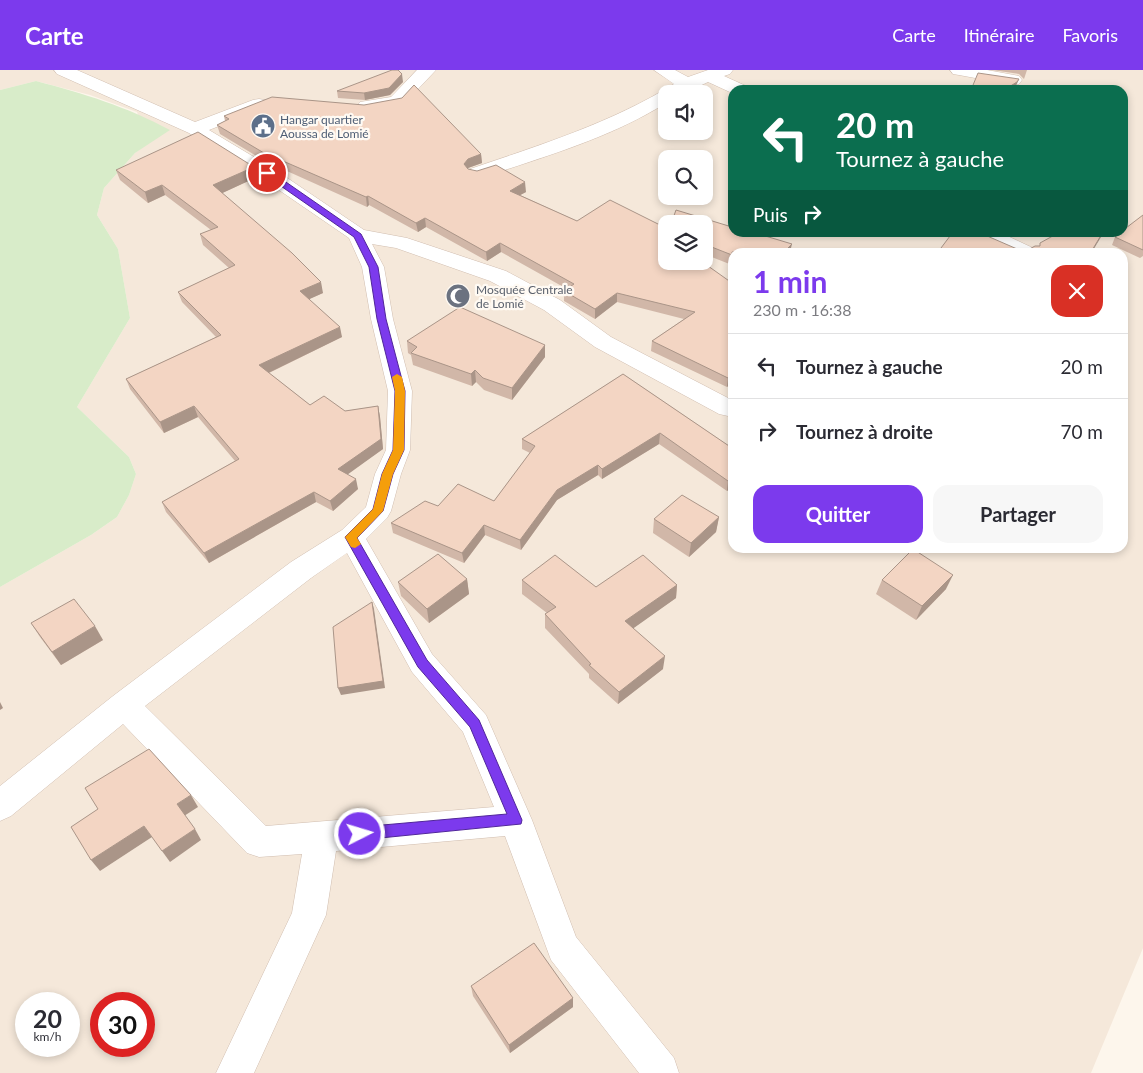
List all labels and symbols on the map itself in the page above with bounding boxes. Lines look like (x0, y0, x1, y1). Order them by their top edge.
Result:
place label: Hangar quartier Aoussa de Lomié (280, 112, 369, 141)
public building icon: Hangar quartier Aoussa de Lomié (250, 113, 276, 139)
pin (246, 152, 288, 194)
place label: Mosquée Centrale de Lomié (476, 282, 573, 311)
mosque icon: Mosquée Centrale de Lomié (445, 283, 471, 309)
position arrow (333, 807, 385, 859)
speed limit sign: 30 (90, 992, 155, 1057)

